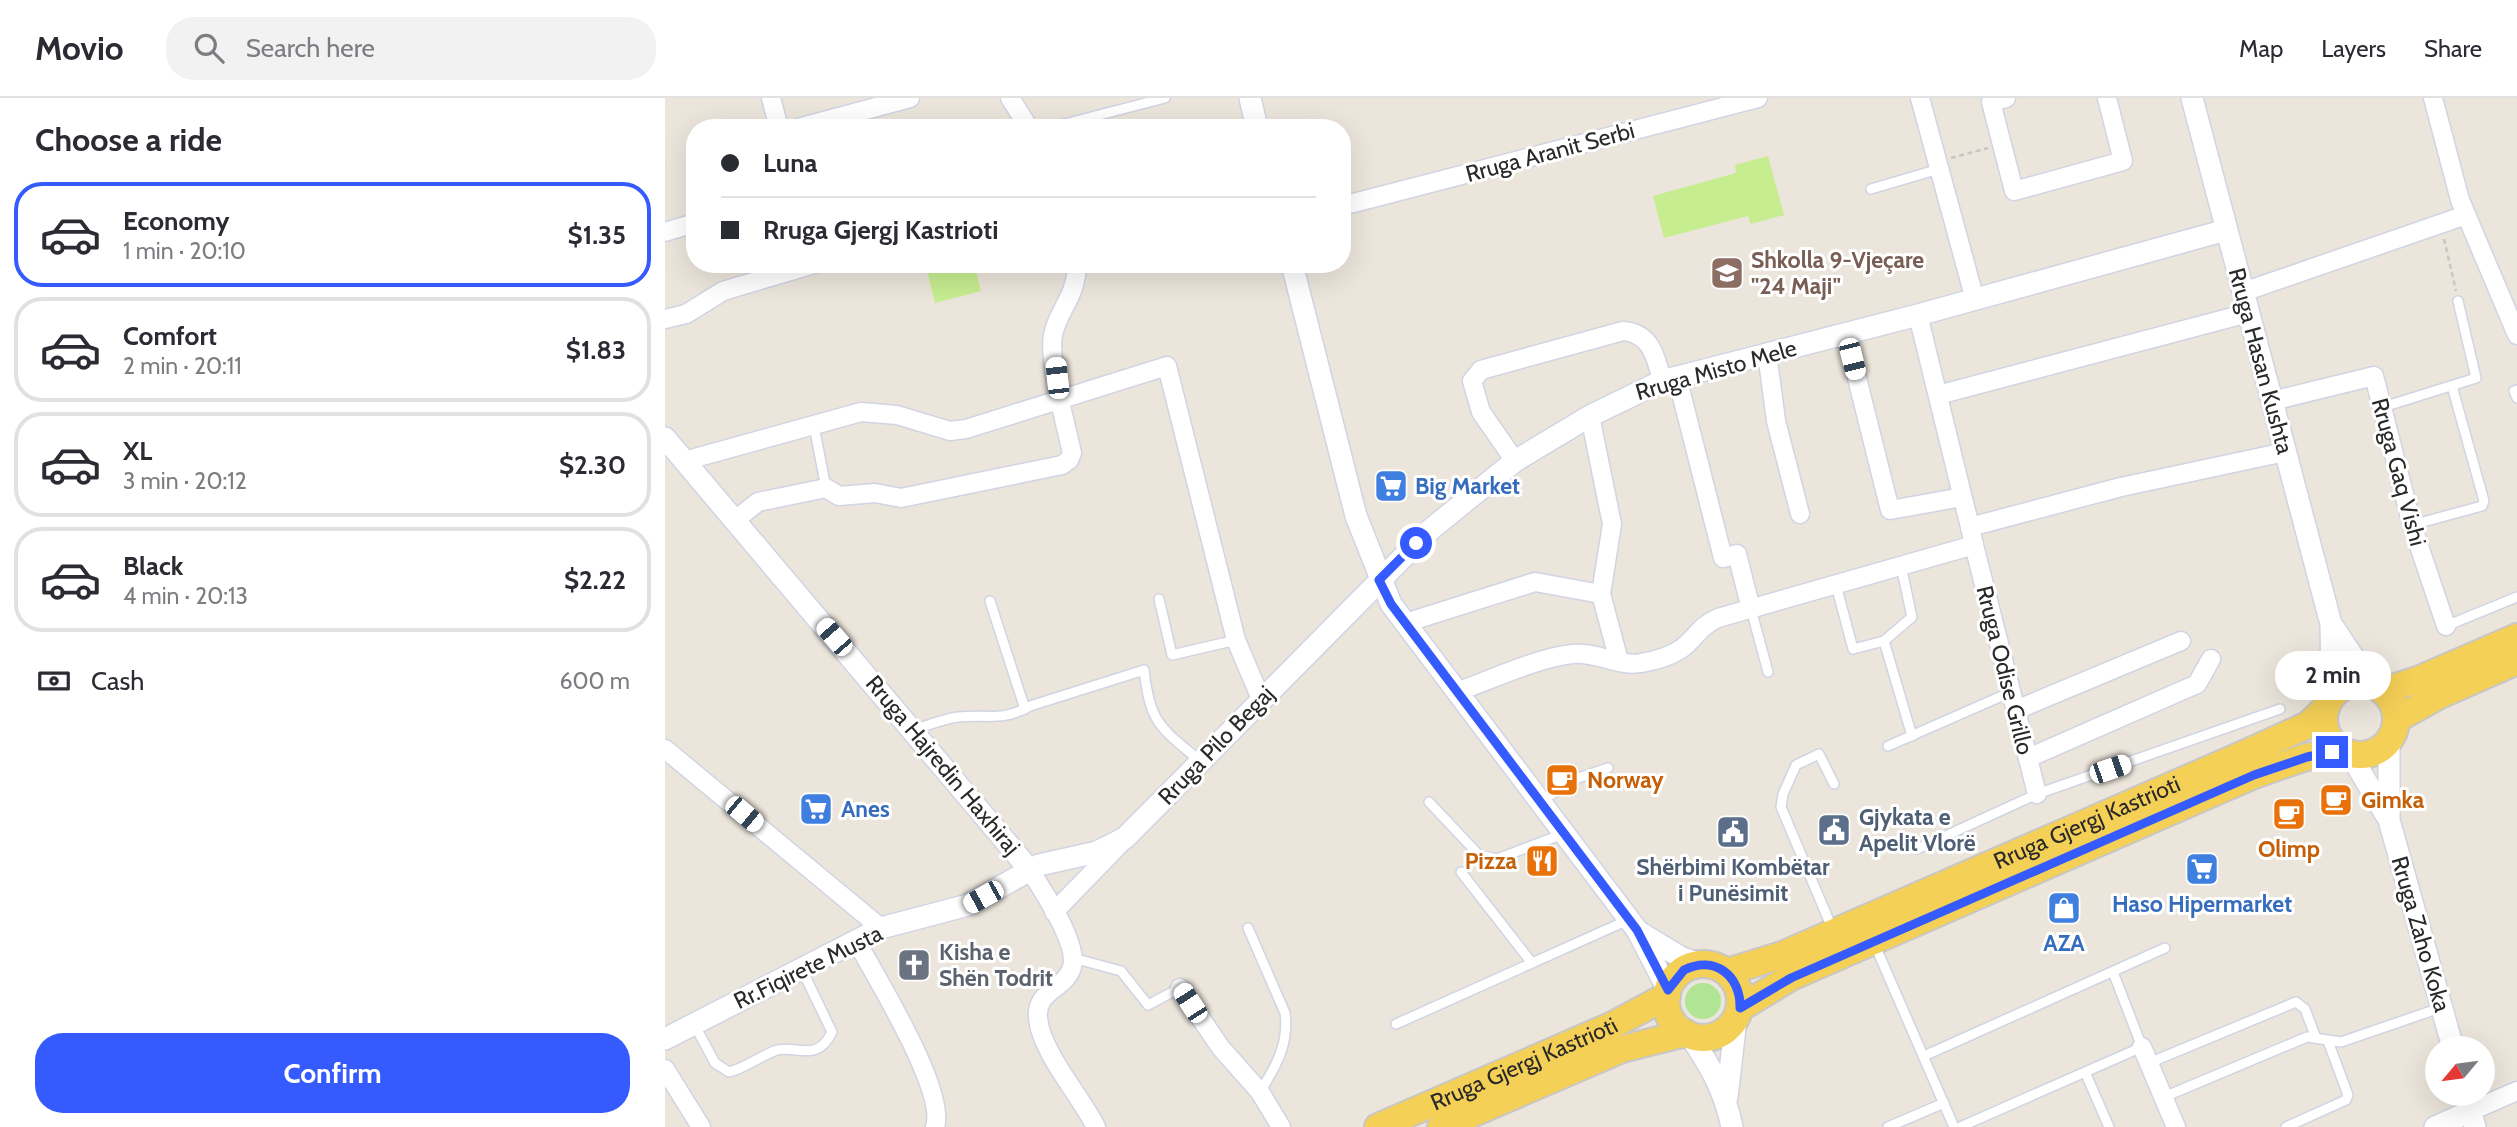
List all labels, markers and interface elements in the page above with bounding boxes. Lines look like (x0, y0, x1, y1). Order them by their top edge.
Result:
search box (166, 17, 656, 80)
text: Movio (35, 28, 124, 68)
icon: search (190, 29, 228, 67)
text: Search here (246, 32, 375, 64)
text: Map (2239, 34, 2283, 63)
text: Layers (2321, 34, 2386, 63)
text: Share (2424, 34, 2482, 63)
street label: Rruga Aranit Serbi (1462, 116, 1638, 188)
text: Choose a ride (35, 120, 222, 159)
text: Luna (763, 147, 817, 179)
icon: car (39, 203, 102, 266)
text: Economy (123, 205, 229, 237)
text: Rruga Gjergj Kastrioti (763, 214, 998, 246)
text: $1.35 (568, 219, 626, 251)
text: 1 min · 20:10 (123, 237, 246, 265)
place label: Shkolla 9-Vjeçare "24 Maji" (1751, 246, 1924, 300)
school or university icon: Shkolla 9-Vjeçare "24 Maji" (1708, 254, 1746, 292)
street label: Rruga Hasan Kushta (2223, 265, 2299, 457)
icon: car (39, 318, 102, 381)
text: Comfort (123, 320, 217, 352)
text: $1.83 (566, 334, 626, 366)
street label: Rruga Misto Mele (1632, 334, 1800, 406)
car (1837, 336, 1868, 382)
text: 2 min · 20:11 (123, 352, 242, 380)
car (1045, 356, 1070, 400)
street label: Rruga Gaq Vishi (2366, 395, 2432, 549)
icon: car (39, 433, 102, 496)
text: XL (123, 435, 152, 467)
text: $2.30 (559, 449, 626, 481)
text: 3 min · 20:12 (123, 467, 247, 495)
supermarket icon: Big Market (1372, 467, 1410, 505)
place label: Big Market (1415, 472, 1520, 500)
route start (1400, 527, 1432, 559)
icon: car (39, 548, 102, 611)
text: Black (123, 550, 183, 582)
text: $2.22 (564, 564, 626, 596)
text: 4 min · 20:13 (123, 582, 248, 610)
street label: Rruga Odise Grillo (1970, 583, 2040, 757)
car (813, 614, 856, 660)
callout: 2 min (2274, 650, 2390, 700)
text: 2 min (2305, 661, 2361, 689)
icon: cash (35, 662, 73, 700)
text: Cash (91, 665, 144, 697)
text: 600 m (559, 667, 630, 695)
street label: Rruga Hajredin Haxhiraj (860, 670, 1026, 860)
street label: Rruga Pilo Begaj (1152, 680, 1280, 810)
route end (2316, 736, 2348, 768)
car (2087, 752, 2134, 786)
cafe icon: Norway (1543, 761, 1581, 799)
place label: Norway (1587, 766, 1664, 794)
street label: Rruga Gjergj Kastrioti (1989, 770, 2184, 875)
cafe icon: Gimka (2317, 781, 2355, 819)
place label: Gimka (2361, 786, 2425, 814)
supermarket icon: Anes (797, 790, 835, 828)
car (722, 792, 767, 836)
place label: Anes (841, 795, 890, 823)
cafe icon: Olimp (2270, 795, 2308, 833)
place label: Gjykata e Apelit Vlorë (1859, 803, 1976, 857)
public building icon: Gjykata e Apelit Vlorë (1815, 811, 1853, 849)
public building icon: Shërbimi Kombëtar i Punësimit (1714, 813, 1752, 851)
place label: Olimp (2258, 835, 2320, 863)
restaurant icon: Pizza (1523, 842, 1561, 880)
place label: Pizza (1465, 847, 1518, 875)
supermarket icon: Haso Hipermarket (2183, 850, 2221, 888)
place label: Shërbimi Kombëtar i Punësimit (1636, 853, 1830, 907)
street label: Rruga Zaho Koka (2385, 853, 2457, 1015)
car (960, 878, 1007, 916)
shop icon: AZA (2045, 889, 2083, 927)
place label: Haso Hipermarket (2112, 890, 2292, 918)
street label: Rr.Fiqirete Musta (729, 919, 887, 1015)
place label: AZA (2043, 929, 2085, 957)
place label: Kisha e Shën Todrit (939, 938, 1053, 992)
church icon: Kisha e Shën Todrit (895, 946, 933, 984)
car (1170, 980, 1211, 1026)
street label: Rruga Gjergj Kastrioti (1426, 1011, 1622, 1116)
button: Confirm (35, 1033, 630, 1113)
north arrow (2425, 1036, 2495, 1106)
map controls (2425, 1036, 2495, 1106)

